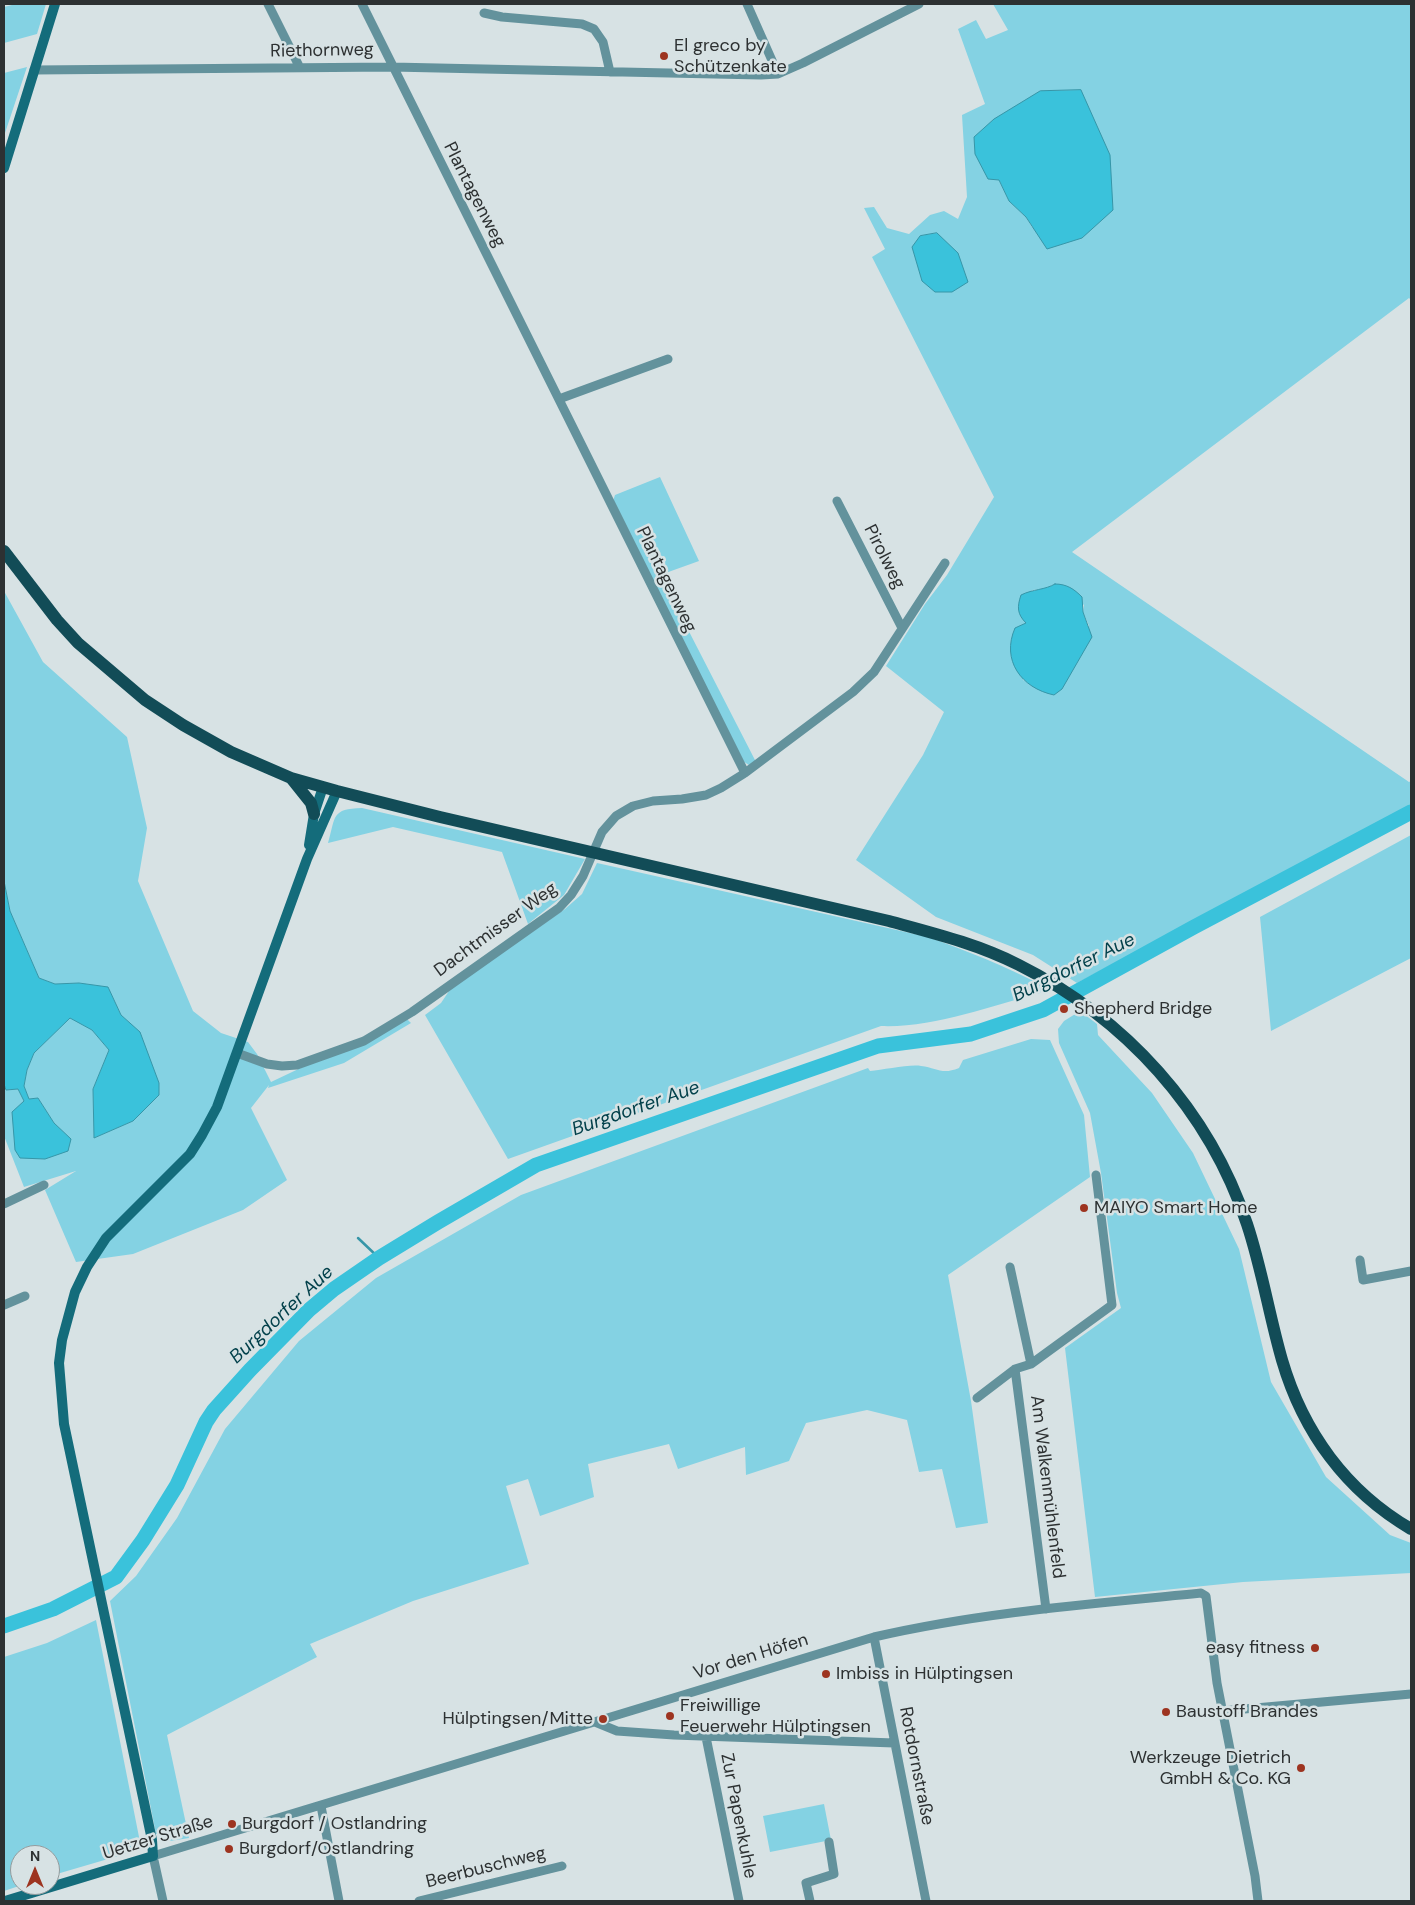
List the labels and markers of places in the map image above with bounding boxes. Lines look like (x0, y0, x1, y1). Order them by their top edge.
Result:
place label: El greco by Schützenkate (674, 35, 787, 78)
marker: El greco by Schützenkate (658, 50, 670, 62)
place label: Shepherd Bridge (1074, 998, 1212, 1020)
marker: Shepherd Bridge (1058, 1003, 1070, 1015)
place label: MAIYO Smart Home (1094, 1197, 1258, 1219)
marker: MAIYO Smart Home (1078, 1202, 1090, 1214)
place label: easy fitness (1206, 1637, 1305, 1659)
marker: easy fitness (1309, 1642, 1321, 1654)
place label: Imbiss in Hülptingsen (836, 1663, 1013, 1685)
marker: Imbiss in Hülptingsen (820, 1668, 832, 1680)
place label: Freiwillige Feuerwehr Hülptingsen (680, 1695, 871, 1738)
place label: Baustoff Brandes (1176, 1701, 1318, 1723)
marker: Baustoff Brandes (1160, 1706, 1172, 1718)
place label: Hülptingsen/Mitte (443, 1708, 593, 1730)
marker: Freiwillige Feuerwehr Hülptingsen (664, 1710, 676, 1722)
marker: Hülptingsen/Mitte (597, 1713, 609, 1725)
place label: Werkzeuge Dietrich GmbH & Co. KG (1130, 1747, 1291, 1790)
marker: Werkzeuge Dietrich GmbH & Co. KG (1295, 1762, 1307, 1774)
place label: Burgdorf / Ostlandring (242, 1813, 427, 1835)
marker: Burgdorf / Ostlandring (226, 1818, 238, 1830)
place label: Burgdorf/Ostlandring (239, 1838, 414, 1860)
marker: Burgdorf/Ostlandring (223, 1843, 235, 1855)

